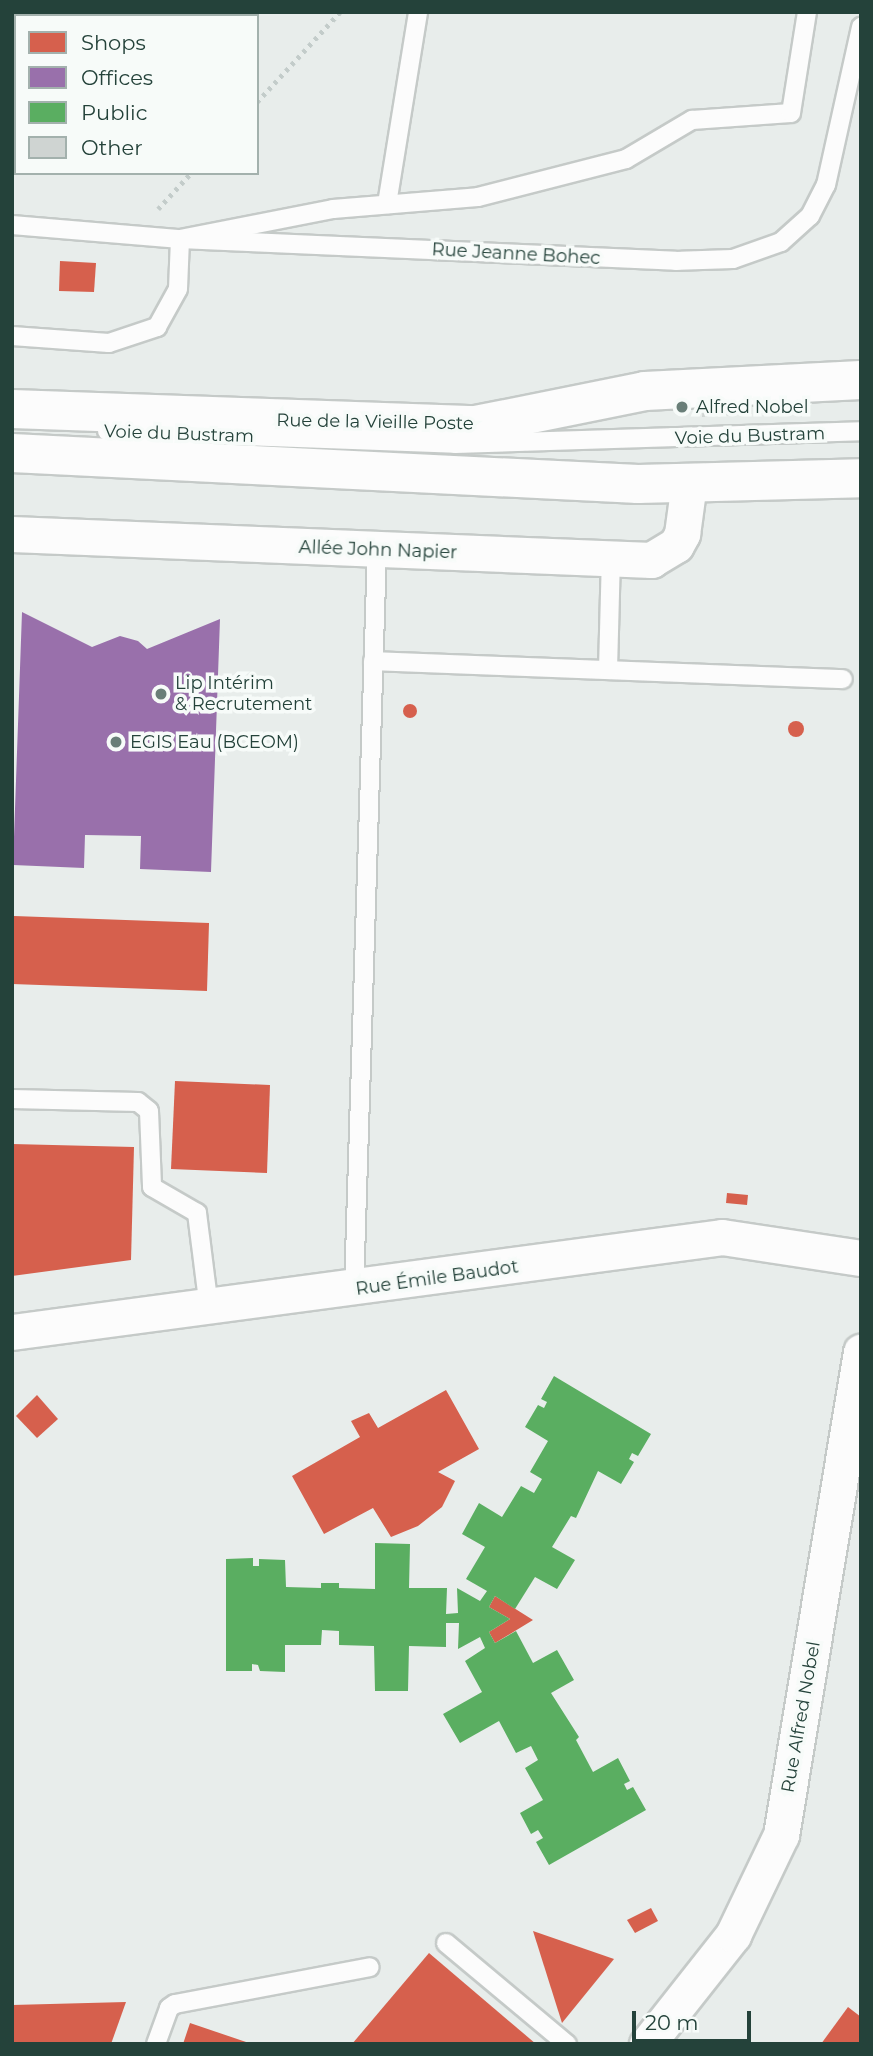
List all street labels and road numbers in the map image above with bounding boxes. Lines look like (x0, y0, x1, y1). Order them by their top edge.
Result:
street label: Rue Jeanne Bohec (431, 239, 601, 269)
street label: Rue de la Vieille Poste (276, 409, 474, 435)
street label: Voie du Bustram (104, 421, 254, 447)
street label: Voie du Bustram (675, 423, 825, 449)
street label: Allée John Napier (298, 536, 458, 564)
street label: Rue Émile Baudot (354, 1256, 520, 1300)
street label: Rue Alfred Nobel (777, 1640, 825, 1794)

